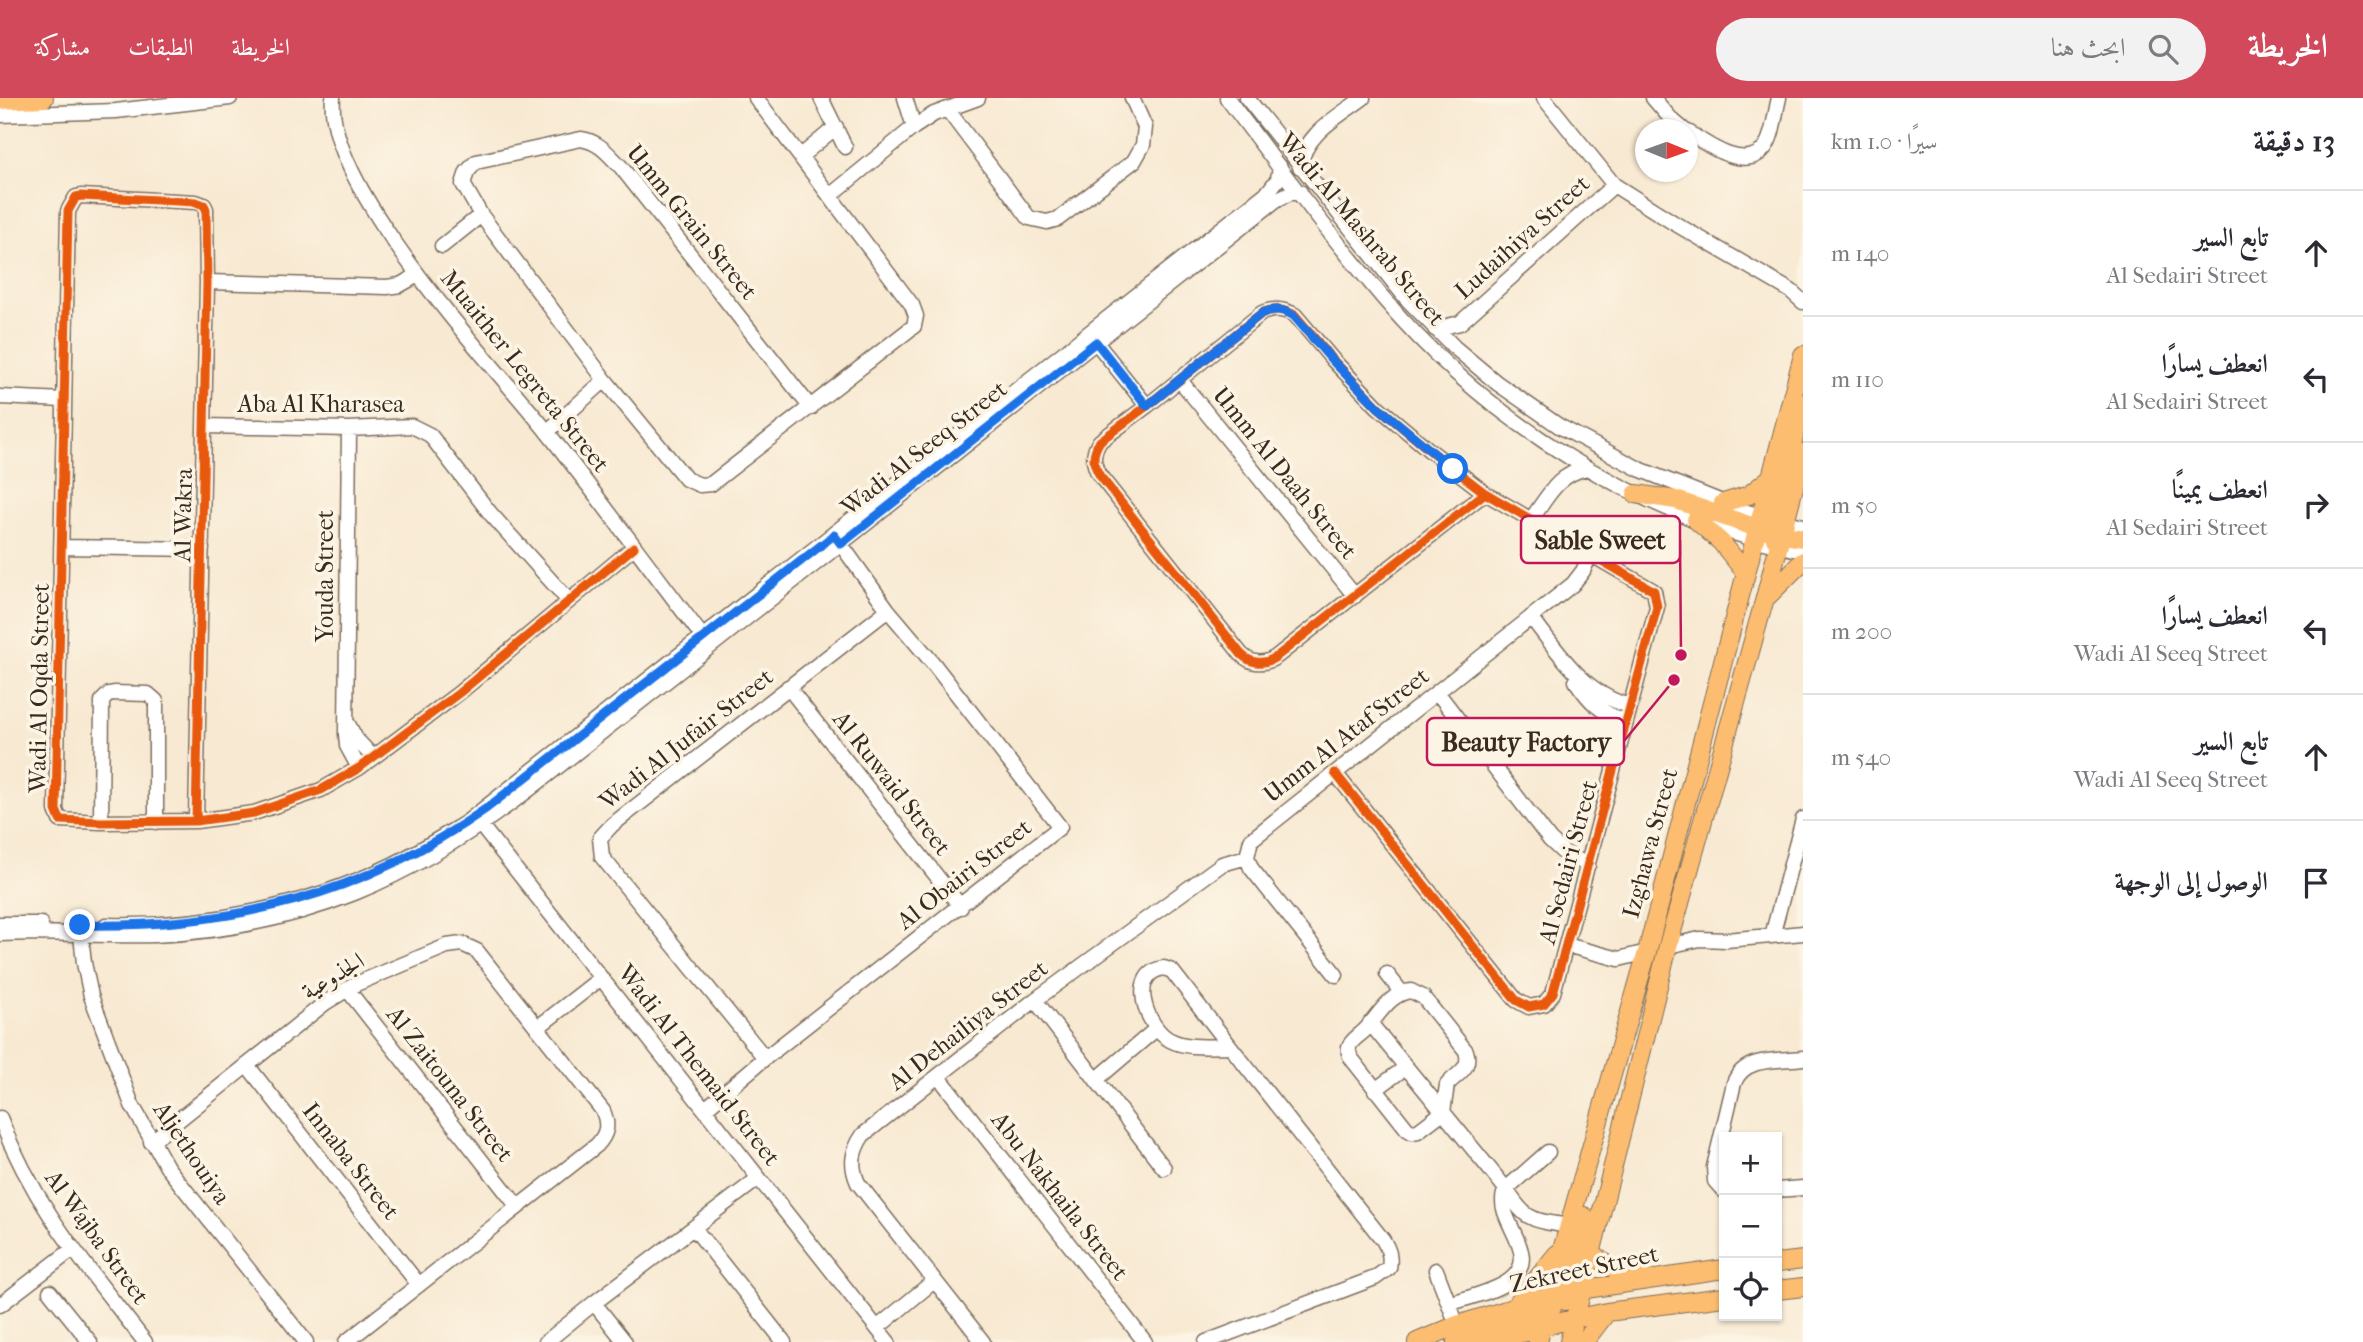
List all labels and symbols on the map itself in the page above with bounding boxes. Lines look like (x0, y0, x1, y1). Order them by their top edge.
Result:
north arrow (1635, 119, 1698, 182)
street label: Wadi Al Mashrab Street (1272, 126, 1451, 332)
street label: Umm Grain Street (621, 139, 763, 306)
street label: Ludaihiya Street (1449, 169, 1595, 305)
street label: Muaither Legreta Street (435, 264, 615, 478)
street label: Wadi Al Seeq Street (835, 374, 1013, 522)
street label: Umm Al Daah Street (1207, 381, 1363, 565)
street label: Aba Al Kharasea (237, 390, 405, 418)
route start (1437, 453, 1468, 484)
street label: Al Wakra (168, 467, 198, 563)
street label: Youda Street (311, 509, 339, 643)
callout: Sable Sweet (1521, 516, 1680, 563)
text: Sable Sweet (1534, 525, 1666, 556)
street label: Wadi Al Oqda Street (23, 582, 55, 794)
street label: Umm Al Ataf Street (1258, 661, 1435, 808)
street label: Wadi Al Jufair Street (593, 662, 779, 816)
street label: Al Ruwaid Street (826, 705, 957, 861)
callout: Beauty Factory (1427, 718, 1624, 765)
text: Beauty Factory (1441, 727, 1613, 758)
street label: Izghawa Street (1617, 765, 1684, 921)
street label: Al Sedairi Street (1532, 777, 1603, 948)
street label: Al Obairi Street (890, 813, 1037, 936)
route end (64, 909, 95, 940)
street label: الجذوعية (297, 947, 369, 1005)
street label: Al Dehailiya Street (882, 954, 1054, 1097)
street label: Wadi Al Themaid Street (611, 958, 786, 1171)
street label: Al Zaitouna Street (380, 1000, 520, 1168)
street label: Aljethouiya (147, 1095, 237, 1210)
street label: Innaba Street (297, 1097, 406, 1225)
street label: Abu Nakhaila Street (985, 1106, 1135, 1286)
street label: Al Wajba Street (38, 1164, 155, 1310)
street label: Zekreet Street (1507, 1239, 1661, 1298)

